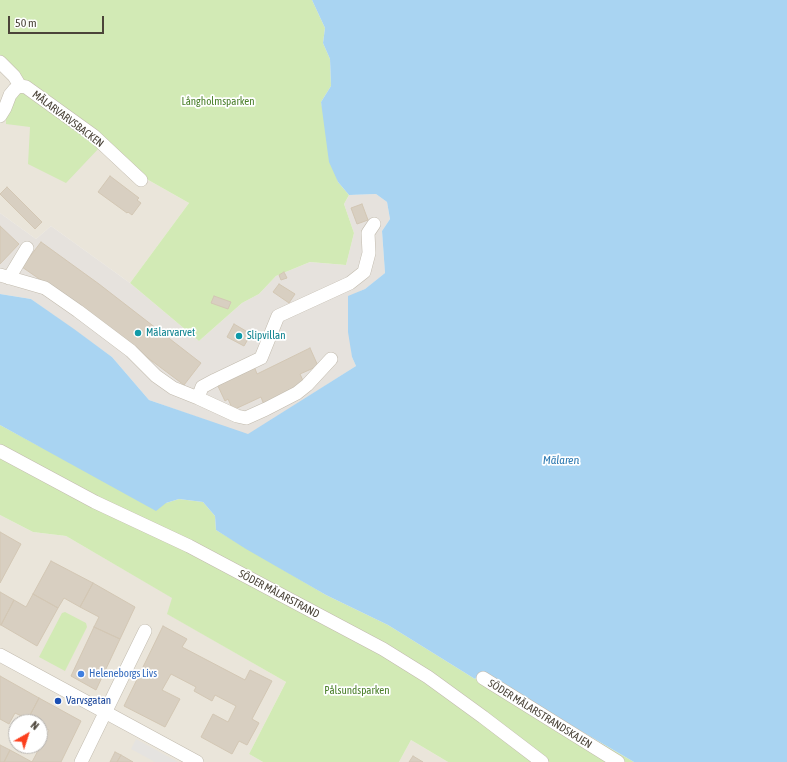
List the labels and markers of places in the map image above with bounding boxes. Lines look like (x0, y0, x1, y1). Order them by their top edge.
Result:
place label: Mälarvarvet (146, 326, 195, 340)
marker: Mälarvarvet (133, 328, 143, 338)
place label: Slipvillan (247, 329, 286, 343)
marker: Slipvillan (234, 331, 244, 341)
place label: Heleneborgs Livs (89, 667, 157, 681)
marker: Heleneborgs Livs (76, 669, 86, 679)
place label: Varvsgatan (66, 694, 111, 708)
marker: Varvsgatan (53, 696, 63, 706)

